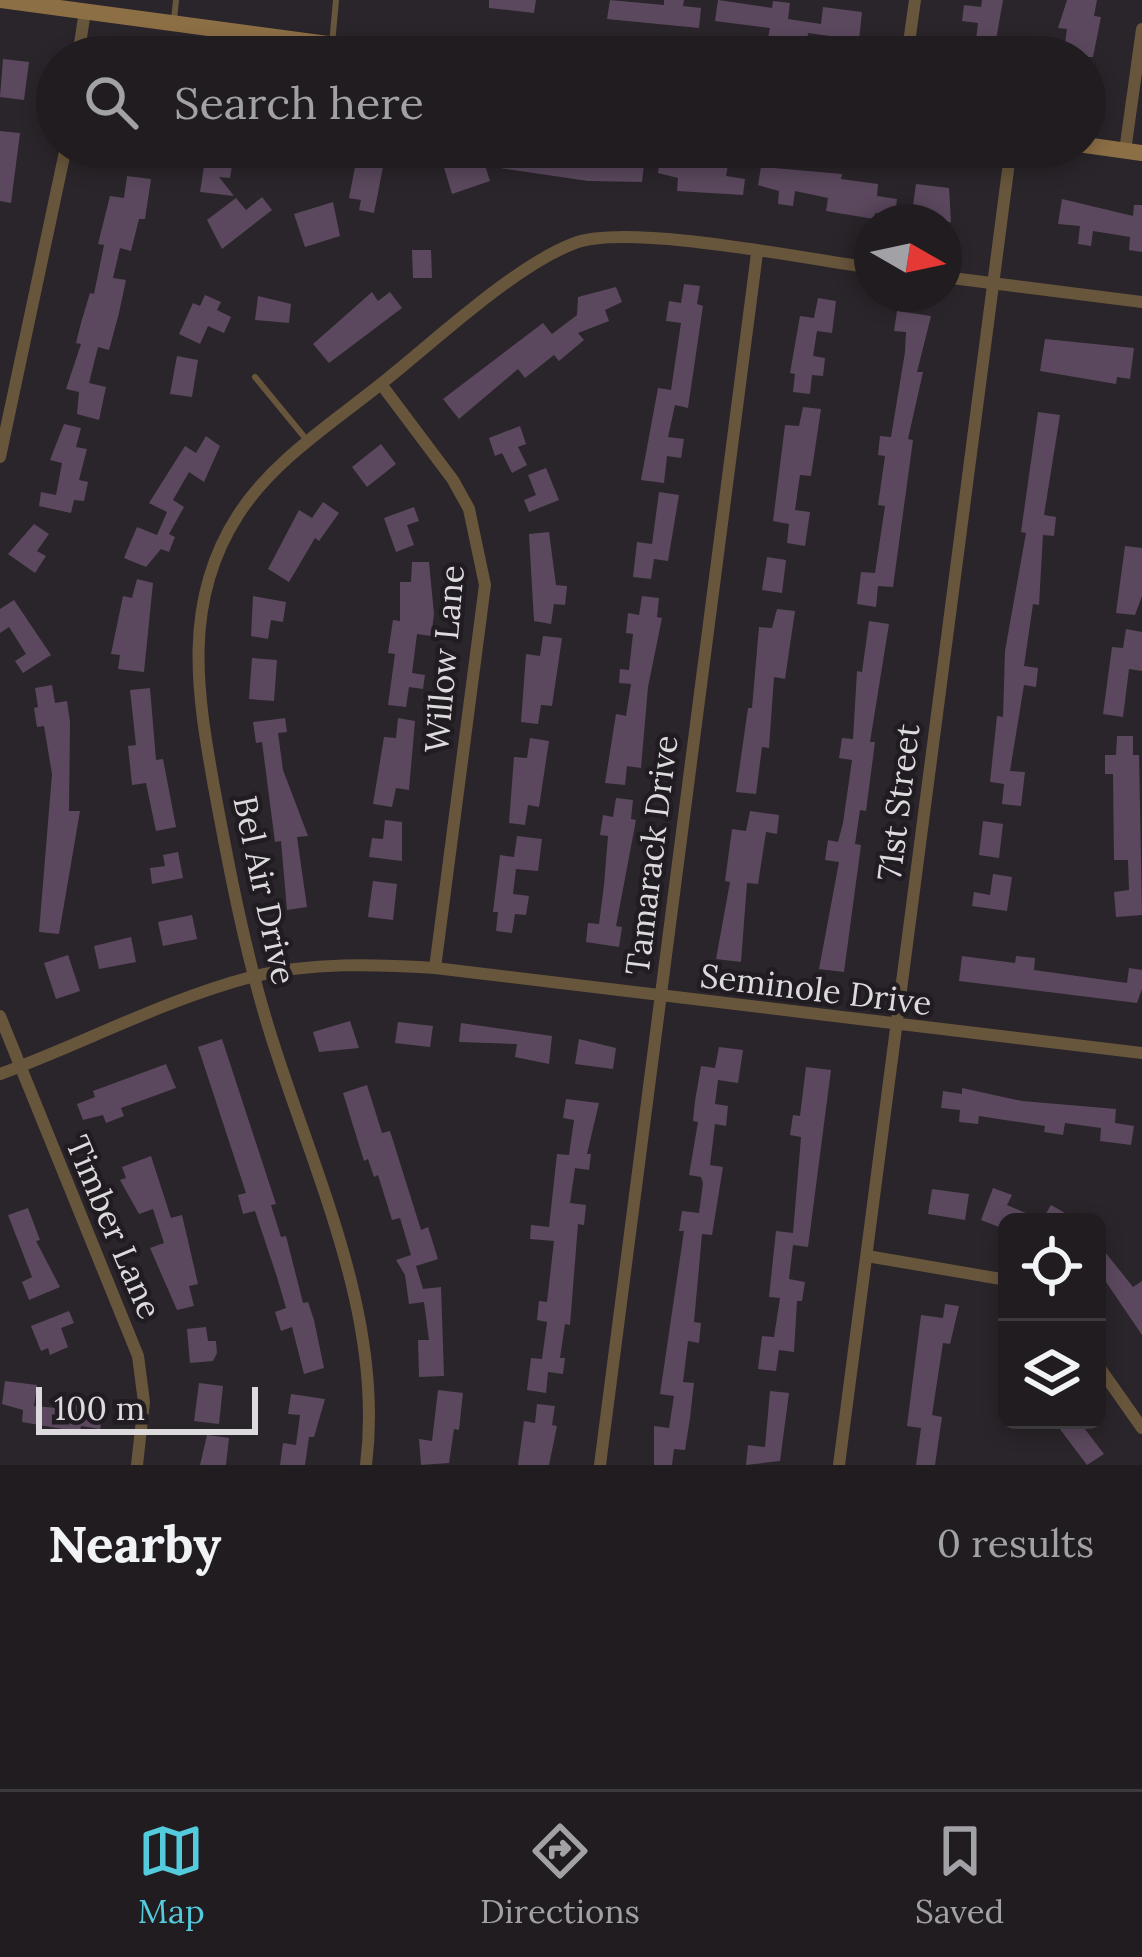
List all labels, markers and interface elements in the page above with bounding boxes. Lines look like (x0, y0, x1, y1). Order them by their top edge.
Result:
search box (36, 36, 1106, 168)
icon: search (78, 69, 144, 135)
text: Search here (174, 74, 424, 131)
north arrow (854, 204, 962, 312)
street label: Willow Lane (415, 563, 473, 755)
street label: 71st Street (868, 721, 928, 883)
street label: Tamarack Drive (615, 733, 687, 977)
street label: Bel Air Drive (225, 792, 305, 988)
street label: Seminole Drive (698, 954, 934, 1024)
street label: Timber Lane (57, 1129, 171, 1325)
map controls (998, 1213, 1106, 1429)
button: locate (998, 1213, 1106, 1321)
button: layers (998, 1321, 1106, 1429)
scale bar (36, 1381, 258, 1434)
text: 100 m (54, 1387, 145, 1429)
text: Nearby (48, 1511, 221, 1576)
text: 0 results (937, 1518, 1094, 1568)
tab: Map (138, 1818, 205, 1932)
tab: Directions (480, 1818, 640, 1932)
tab: Saved (915, 1818, 1004, 1932)

